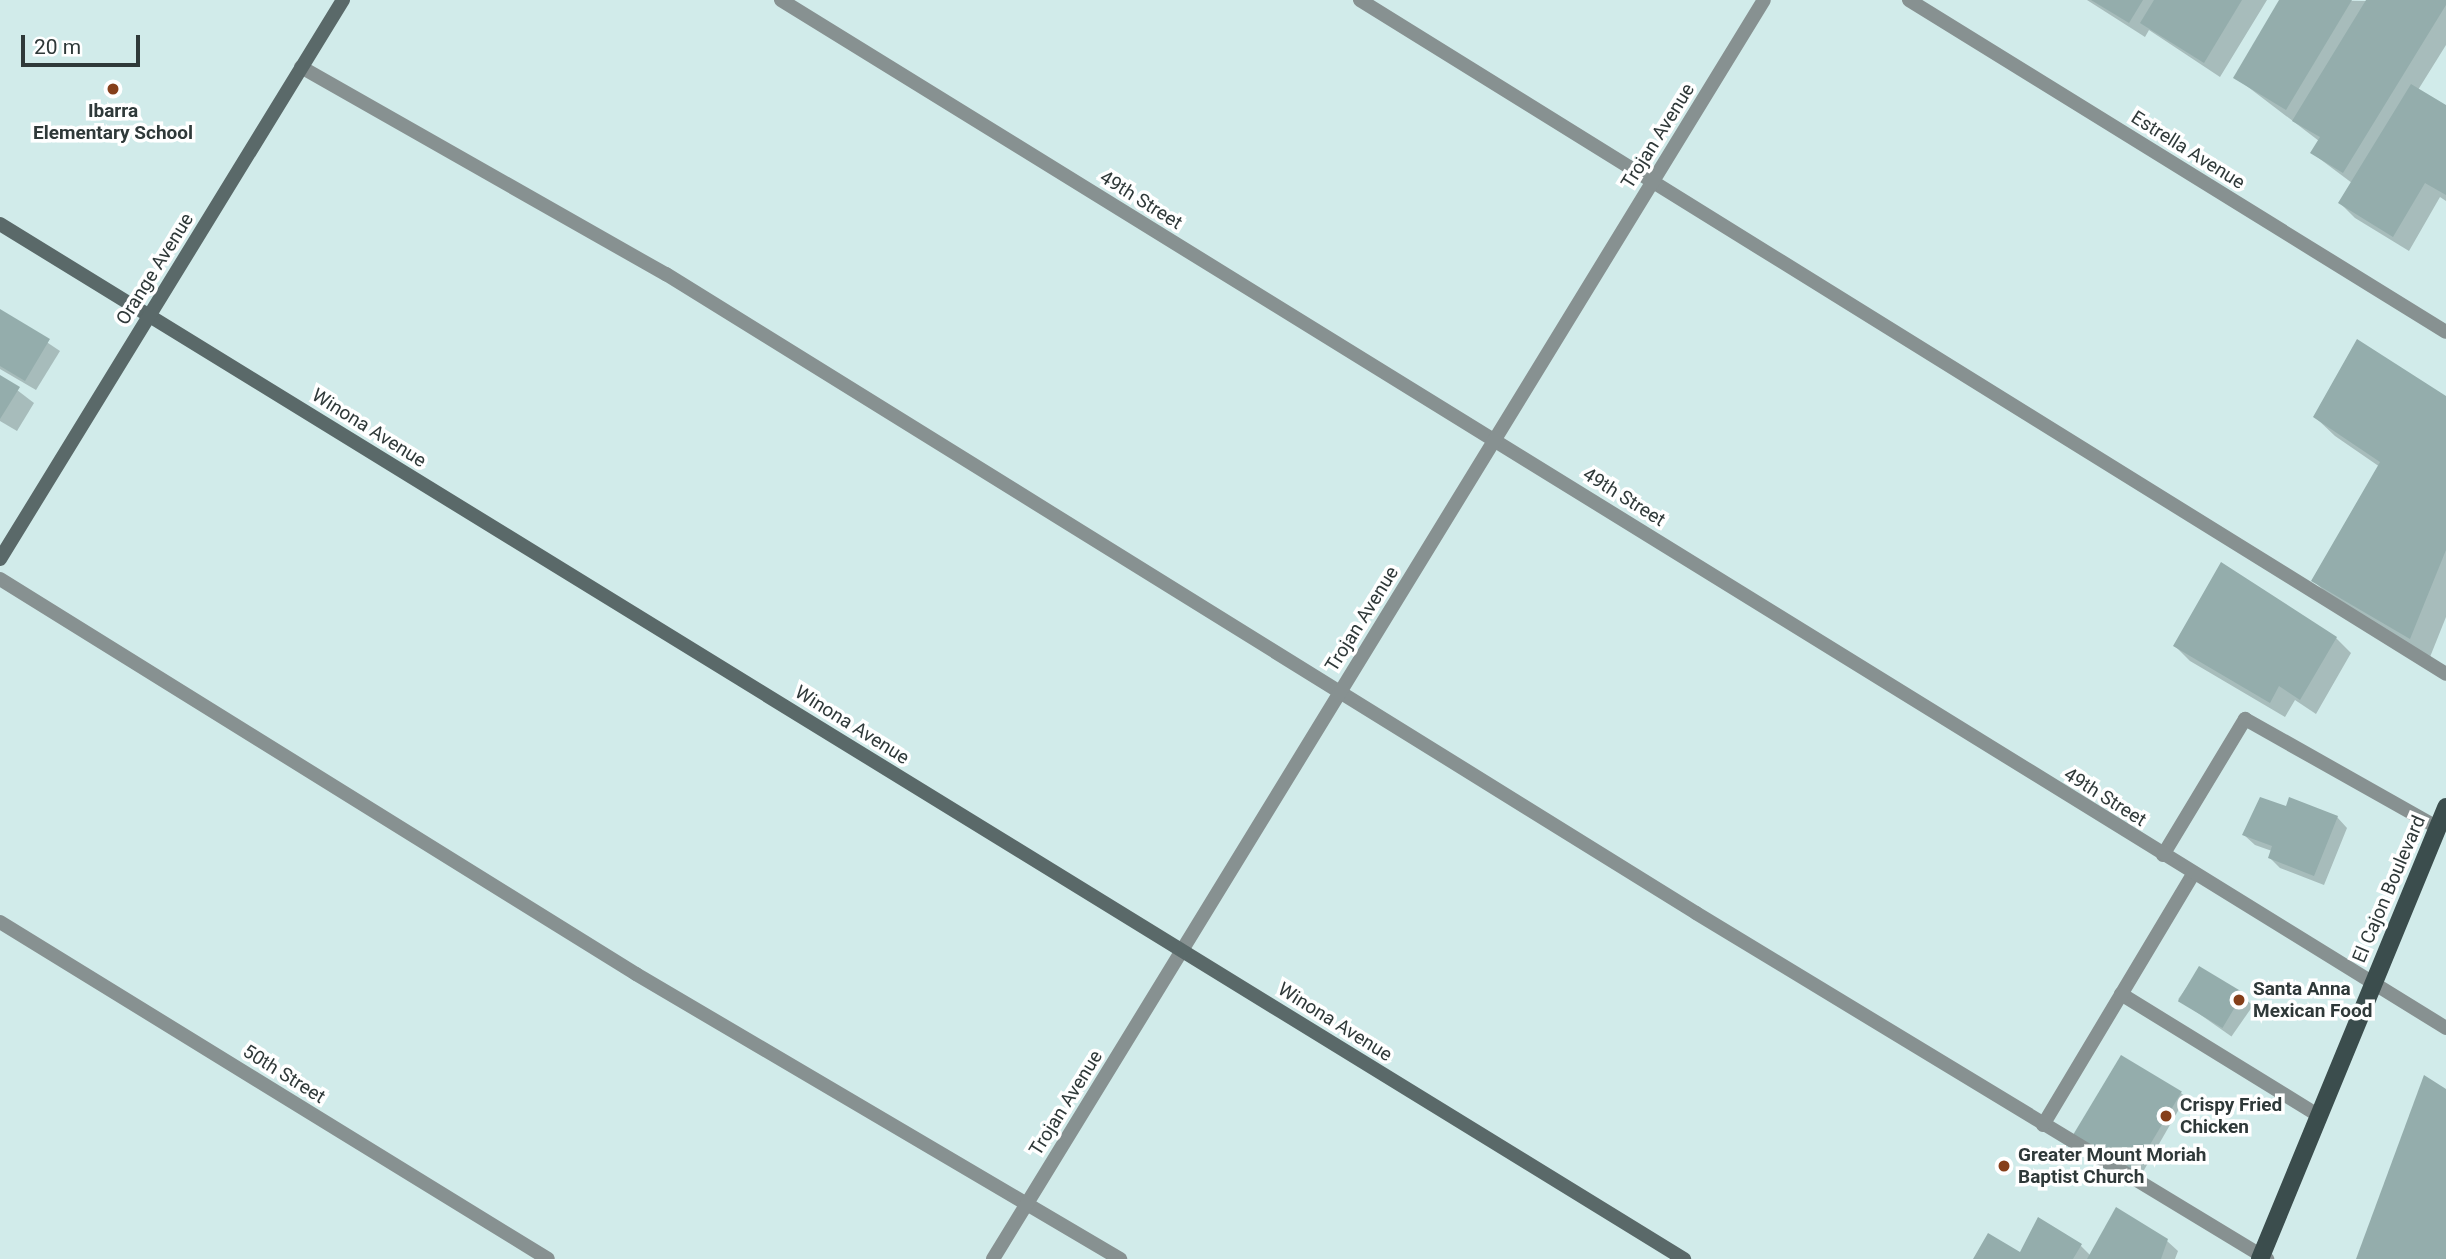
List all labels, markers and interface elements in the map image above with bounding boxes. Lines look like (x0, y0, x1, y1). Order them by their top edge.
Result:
scale bar (24, 21, 144, 65)
text: 20 m (34, 35, 81, 59)
street label: Trojan Avenue (1617, 79, 1699, 193)
marker: Ibarra Elementary School (105, 81, 121, 97)
place label: Ibarra Elementary School (33, 100, 193, 144)
street label: Estrella Avenue (2127, 106, 2249, 194)
street label: 49th Street (1096, 166, 1186, 234)
street label: Orange Avenue (112, 209, 198, 329)
street label: Winona Avenue (308, 384, 430, 472)
street label: 49th Street (1579, 463, 1669, 531)
street label: Trojan Avenue (1321, 562, 1403, 676)
street label: Winona Avenue (791, 681, 913, 769)
street label: 49th Street (2060, 763, 2150, 831)
street label: El Cajon Boulevard (2348, 812, 2430, 966)
street label: Winona Avenue (1274, 978, 1396, 1066)
place label: Santa Anna Mexican Food (2253, 978, 2372, 1022)
marker: Santa Anna Mexican Food (2231, 992, 2247, 1008)
street label: 50th Street (239, 1040, 329, 1108)
street label: Trojan Avenue (1025, 1046, 1107, 1160)
place label: Crispy Fried Chicken (2180, 1094, 2282, 1138)
marker: Crispy Fried Chicken (2158, 1108, 2174, 1124)
place label: Greater Mount Moriah Baptist Church (2018, 1144, 2206, 1188)
marker: Greater Mount Moriah Baptist Church (1996, 1158, 2012, 1174)

